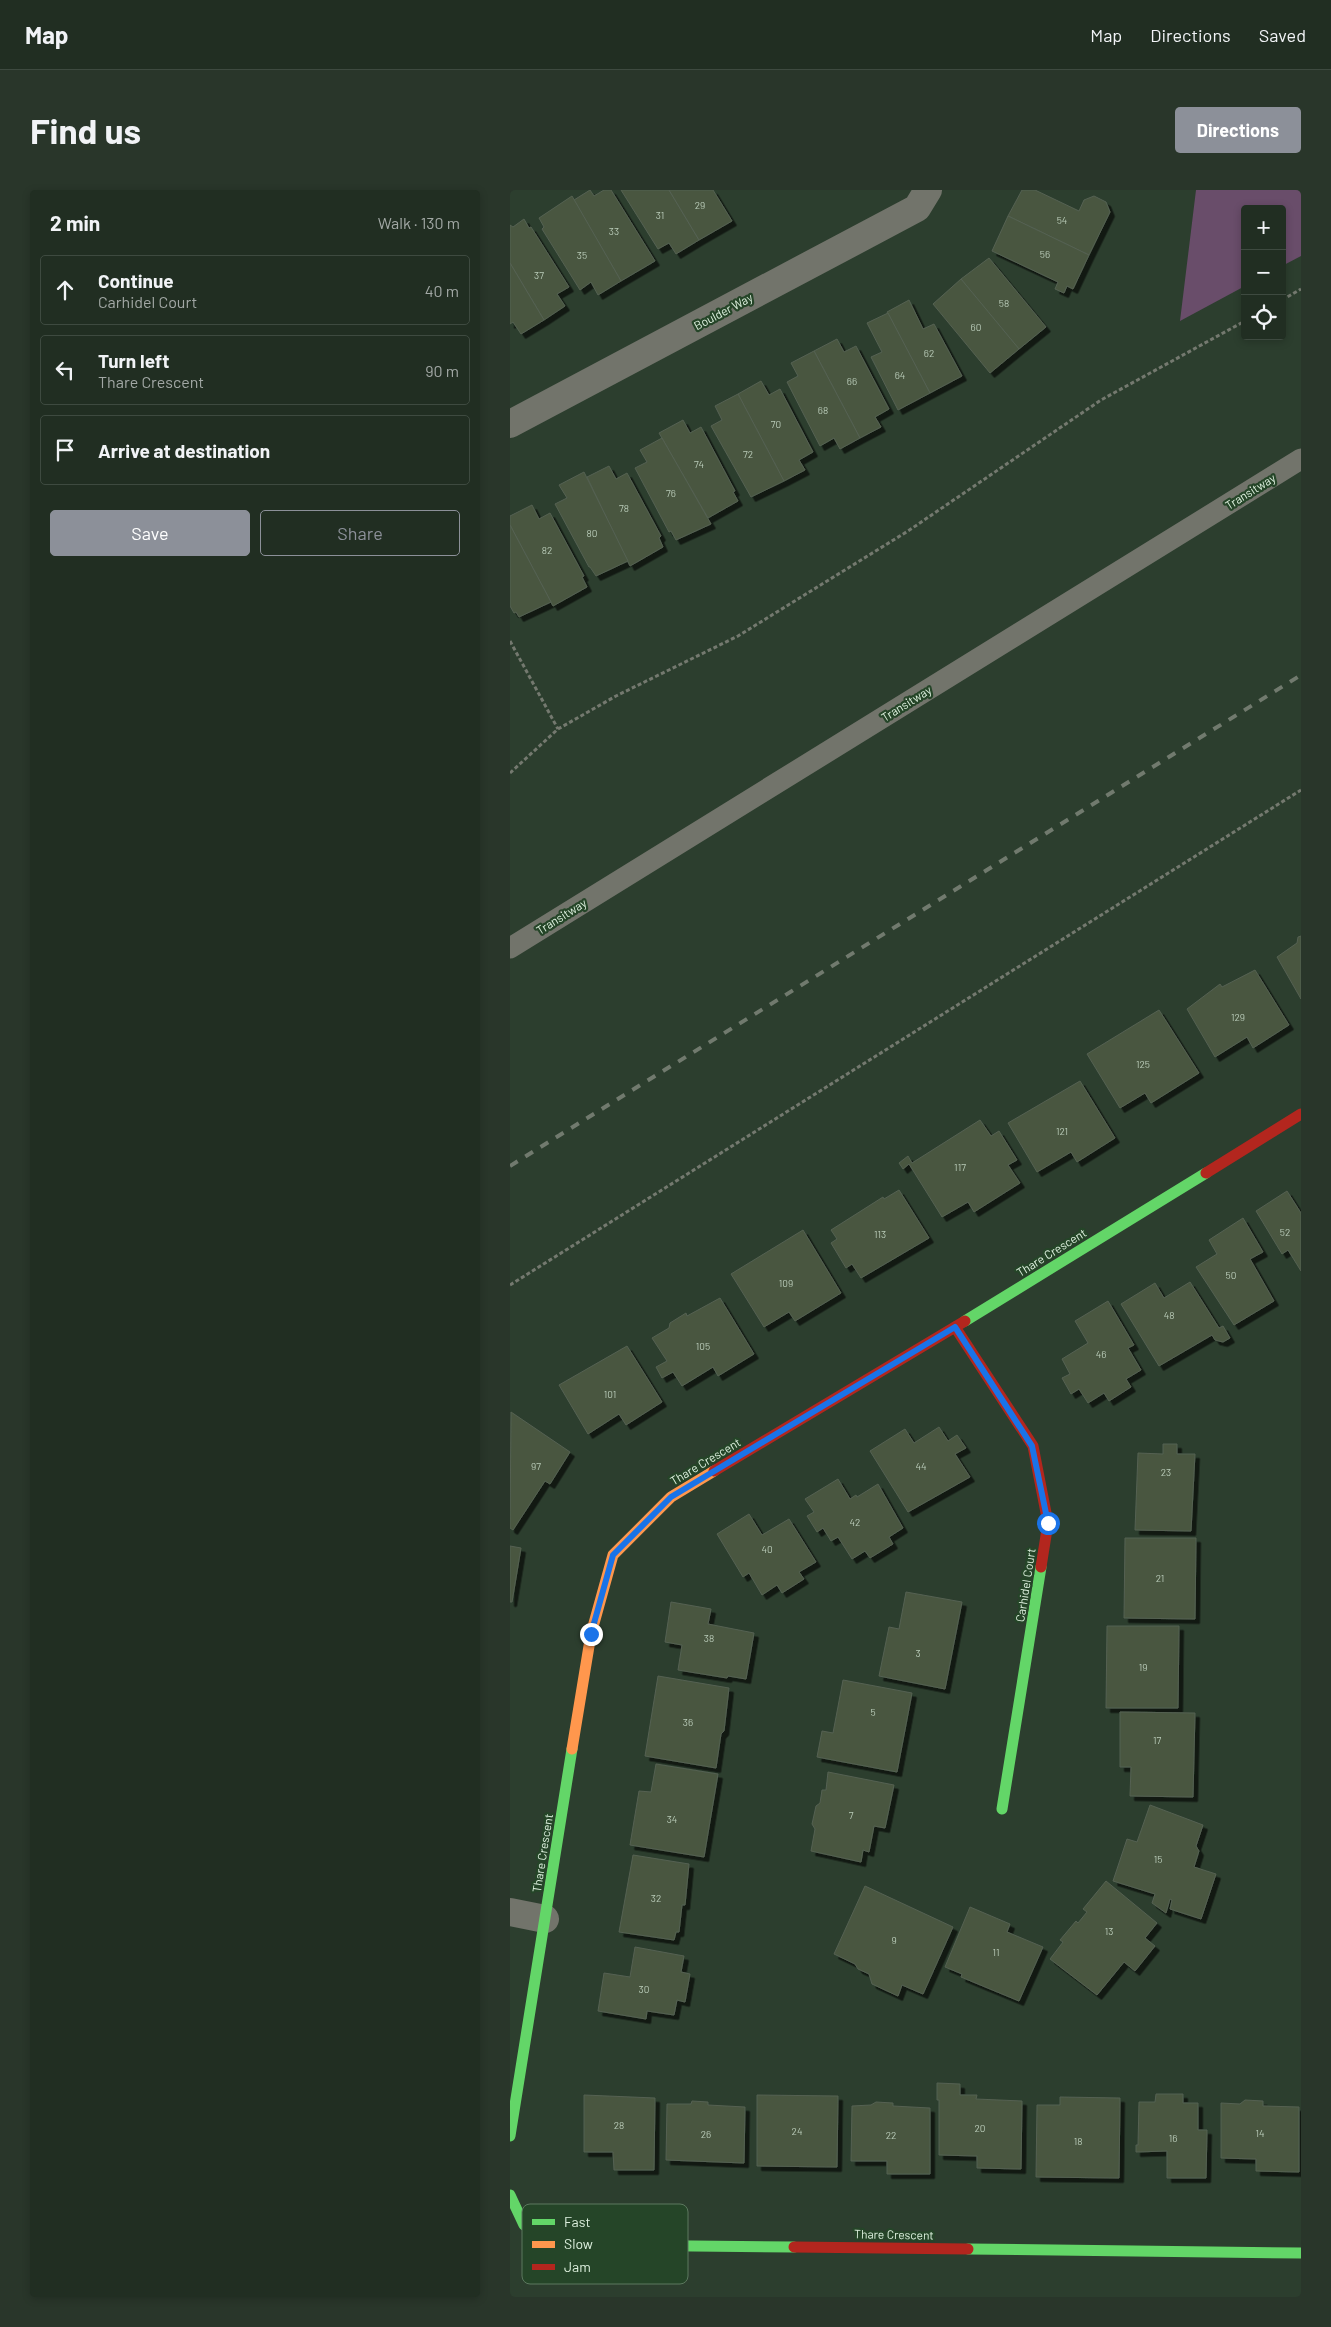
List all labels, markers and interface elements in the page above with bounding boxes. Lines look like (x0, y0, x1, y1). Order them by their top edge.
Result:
text: Map (25, 20, 68, 49)
text: Map (1090, 24, 1122, 46)
text: Directions (1150, 24, 1231, 46)
text: Saved (1259, 24, 1306, 46)
button: Directions (1175, 107, 1301, 153)
text: Find us (30, 109, 141, 151)
house number: 29 (695, 199, 705, 211)
map controls (1241, 205, 1286, 340)
button: + (1241, 205, 1286, 250)
house number: 31 (656, 209, 664, 221)
text: 2 min (50, 210, 100, 235)
text: Walk · 130 m (378, 213, 460, 232)
house number: 54 (1057, 214, 1067, 226)
house number: 33 (609, 225, 619, 237)
house number: 56 (1040, 248, 1050, 260)
house number: 35 (577, 249, 587, 261)
button: − (1241, 250, 1286, 295)
text: Continue (98, 269, 174, 292)
house number: 37 (534, 269, 544, 281)
icon: ahead (51, 276, 79, 304)
text: 40 m (425, 281, 459, 300)
street label: Boulder Way (691, 289, 755, 332)
text: Carhidel Court (98, 292, 197, 311)
button: locate (1241, 295, 1286, 340)
house number: 58 (999, 297, 1009, 309)
house number: 60 (971, 321, 981, 333)
house number: 62 (924, 347, 934, 359)
text: Turn left (98, 349, 169, 372)
icon: left (51, 356, 79, 384)
text: 90 m (425, 361, 459, 380)
house number: 64 (895, 369, 905, 381)
text: Thare Crescent (98, 372, 204, 391)
house number: 66 (847, 375, 857, 387)
house number: 68 (818, 404, 828, 416)
house number: 70 (771, 418, 781, 430)
icon: arrive (51, 436, 79, 464)
text: Arrive at destination (98, 439, 270, 462)
house number: 72 (743, 448, 753, 460)
house number: 74 (694, 458, 704, 470)
street label: Transitway (1222, 470, 1278, 512)
house number: 76 (666, 487, 676, 499)
house number: 78 (619, 502, 629, 514)
button: Save (50, 510, 250, 556)
button: Share (260, 510, 460, 556)
house number: 80 (587, 527, 597, 539)
house number: 82 (542, 544, 552, 556)
street label: Transitway (878, 682, 934, 724)
street label: Transitway (533, 895, 589, 937)
house number: 129 (1231, 1011, 1245, 1023)
house number: 125 (1136, 1058, 1150, 1070)
house number: 121 (1056, 1125, 1068, 1137)
house number: 117 (954, 1161, 966, 1173)
street label: Thare Crescent (1014, 1225, 1088, 1279)
house number: 52 (1280, 1226, 1290, 1238)
house number: 113 (874, 1228, 886, 1240)
house number: 50 (1226, 1269, 1236, 1281)
house number: 109 (779, 1277, 793, 1289)
house number: 48 (1164, 1309, 1174, 1321)
house number: 105 (696, 1340, 710, 1352)
house number: 46 (1096, 1348, 1106, 1360)
house number: 101 (604, 1388, 616, 1400)
street label: Thare Crescent (667, 1434, 743, 1488)
house number: 97 (531, 1460, 541, 1472)
house number: 44 (915, 1460, 927, 1472)
house number: 23 (1161, 1466, 1171, 1478)
route start (1037, 1512, 1060, 1535)
house number: 42 (850, 1516, 860, 1528)
house number: 40 (761, 1543, 773, 1555)
street label: Carhidel Court (1012, 1547, 1038, 1623)
house number: 21 (1156, 1572, 1164, 1584)
route end (580, 1623, 603, 1646)
house number: 38 (704, 1632, 714, 1644)
house number: 3 (915, 1647, 921, 1659)
house number: 19 (1139, 1661, 1147, 1673)
house number: 5 (870, 1706, 876, 1718)
house number: 36 (683, 1716, 693, 1728)
house number: 17 (1153, 1734, 1161, 1746)
house number: 7 (849, 1809, 854, 1821)
street label: Thare Crescent (529, 1813, 555, 1893)
house number: 34 (667, 1813, 677, 1825)
house number: 15 (1154, 1853, 1162, 1865)
house number: 32 (651, 1892, 661, 1904)
house number: 13 (1105, 1925, 1113, 1937)
house number: 9 (891, 1934, 897, 1946)
house number: 11 (992, 1946, 1000, 1958)
house number: 30 (639, 1983, 649, 1995)
house number: 28 (614, 2119, 624, 2131)
house number: 20 (974, 2122, 986, 2134)
house number: 24 (792, 2125, 802, 2137)
house number: 14 (1255, 2127, 1265, 2139)
house number: 26 (701, 2128, 711, 2140)
house number: 22 (886, 2129, 896, 2141)
house number: 16 (1169, 2132, 1177, 2144)
house number: 18 (1074, 2135, 1082, 2147)
legend (522, 2204, 688, 2284)
text: Fast (564, 2213, 590, 2230)
street label: Thare Crescent (854, 2226, 934, 2242)
text: Slow (564, 2235, 593, 2252)
text: Jam (564, 2258, 591, 2275)

